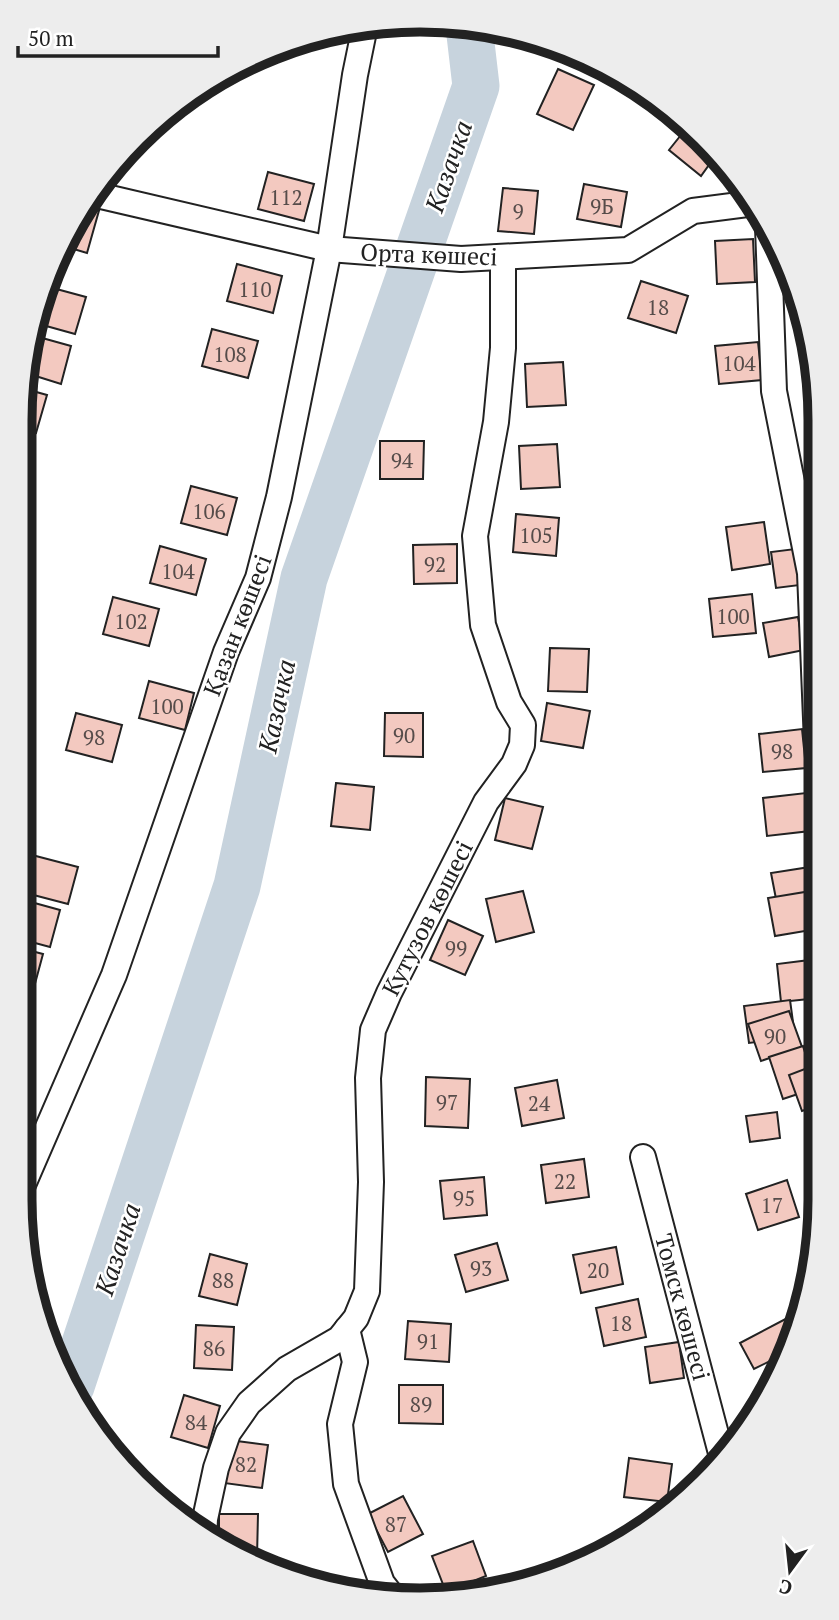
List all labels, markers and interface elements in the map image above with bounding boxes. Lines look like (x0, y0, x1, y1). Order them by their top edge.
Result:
scale bar (18, 14, 217, 58)
text: 50 m (28, 24, 74, 52)
water label: Казачка (416, 116, 479, 217)
house number: 112 (269, 183, 303, 211)
house number: 9Б (590, 192, 614, 220)
house number: 9 (512, 197, 524, 225)
street label: Орта көшесі (360, 236, 498, 272)
house number: 110 (238, 275, 272, 303)
house number: 18 (647, 293, 669, 321)
house number: 108 (213, 340, 247, 368)
house number: 104 (722, 349, 757, 377)
house number: 94 (391, 446, 414, 474)
house number: 106 (192, 497, 226, 525)
house number: 105 (519, 521, 553, 549)
street label: Қазан көшесі (195, 550, 279, 700)
house number: 92 (424, 550, 446, 578)
house number: 104 (161, 557, 196, 585)
house number: 100 (716, 602, 750, 630)
house number: 102 (114, 607, 148, 635)
water label: Казачка (249, 656, 302, 757)
house number: 100 (150, 692, 184, 720)
house number: 90 (393, 721, 415, 749)
house number: 98 (83, 723, 105, 751)
house number: 98 (771, 737, 793, 765)
street label: Кутузов көшесі (374, 835, 480, 1001)
house number: 99 (445, 934, 467, 962)
house number: 90 (764, 1022, 786, 1050)
house number: 97 (436, 1088, 458, 1116)
house number: 24 (528, 1089, 551, 1117)
house number: 22 (554, 1167, 576, 1195)
house number: 95 (453, 1184, 475, 1212)
house number: 17 (761, 1191, 783, 1219)
water label: Казачка (86, 1199, 148, 1300)
street label: Томск көшесі (648, 1230, 718, 1384)
house number: 93 (470, 1254, 492, 1282)
house number: 20 (587, 1256, 609, 1284)
house number: 88 (212, 1266, 234, 1294)
house number: 18 (610, 1309, 632, 1337)
house number: 91 (417, 1327, 439, 1355)
house number: 86 (203, 1334, 225, 1362)
house number: 89 (410, 1390, 432, 1418)
house number: 84 (185, 1408, 208, 1436)
house number: 82 (235, 1450, 257, 1478)
house number: 87 (385, 1510, 407, 1538)
north arrow (755, 1536, 825, 1606)
text: С (776, 1574, 795, 1602)

